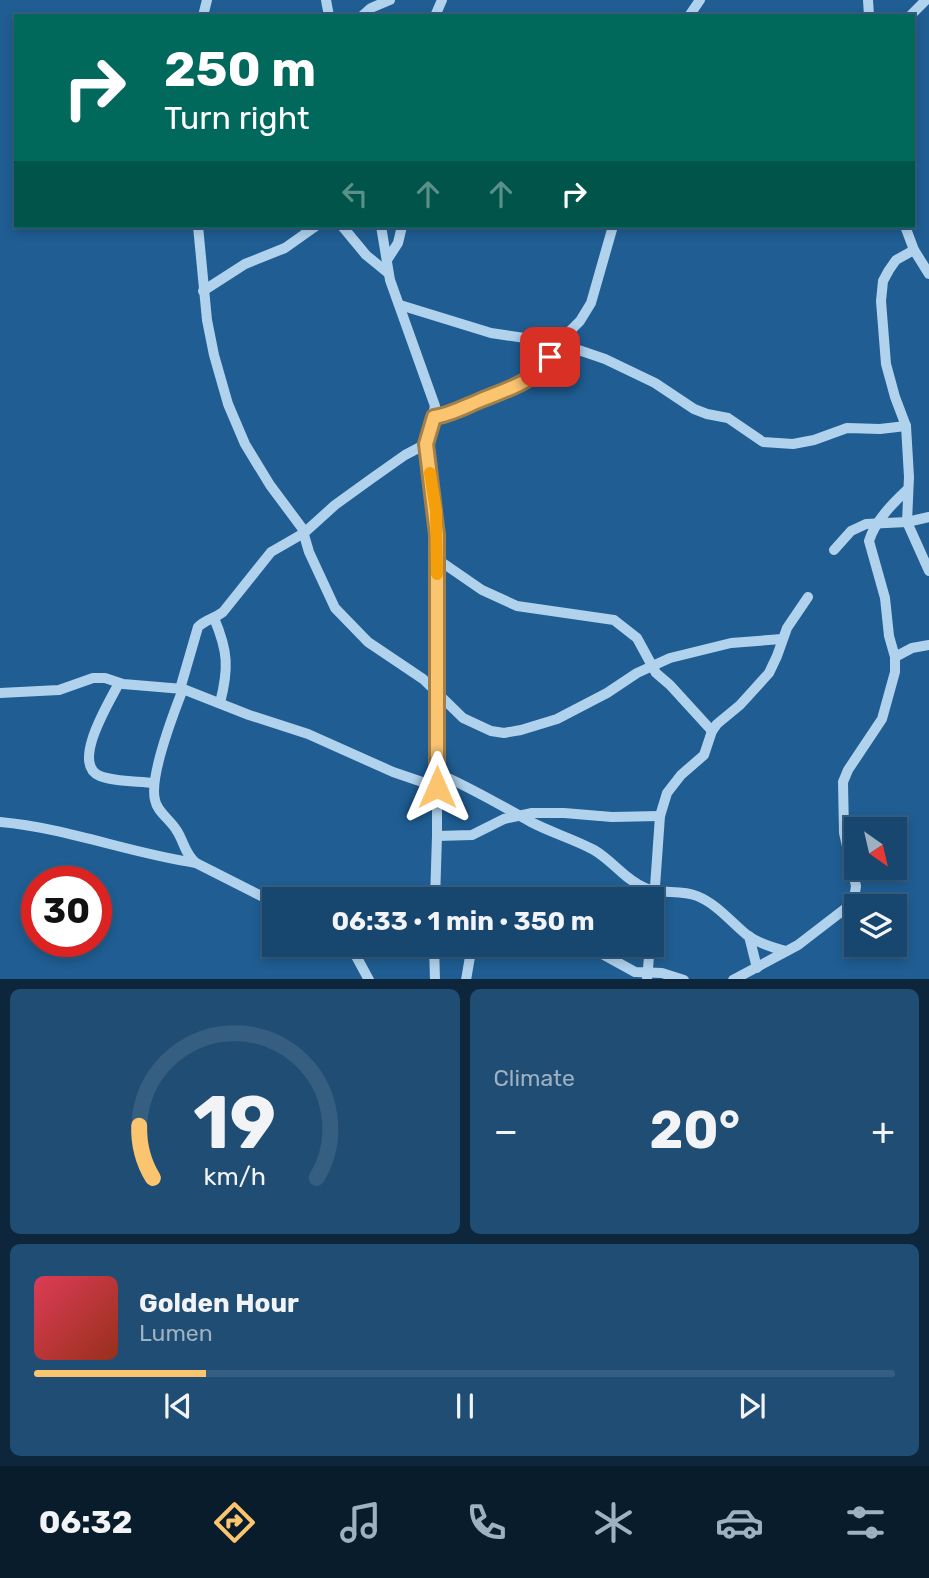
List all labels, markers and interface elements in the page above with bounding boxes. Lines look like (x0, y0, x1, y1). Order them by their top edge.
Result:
text: 250 m (164, 40, 316, 98)
icon: right (49, 42, 140, 133)
text: Turn right (164, 99, 309, 137)
icon: left (336, 175, 374, 213)
icon: ahead (409, 175, 447, 213)
icon: ahead (482, 175, 520, 213)
icon: right (555, 175, 593, 213)
pin (520, 327, 580, 387)
icon: arrive (531, 338, 569, 376)
position arrow (400, 750, 474, 824)
north arrow (844, 817, 906, 880)
map controls (844, 817, 907, 957)
speed limit sign: 30 (21, 866, 112, 957)
button: layers (844, 894, 907, 957)
text: 06:33 · 1 min · 350 m (331, 906, 595, 937)
text: Climate (494, 1064, 575, 1092)
text: 19 (193, 1080, 276, 1166)
text: 20° (649, 1099, 740, 1161)
text: − (494, 1108, 518, 1154)
text: + (871, 1108, 895, 1154)
text: km/h (204, 1161, 266, 1190)
text: Golden Hour (139, 1288, 299, 1319)
text: Lumen (139, 1319, 213, 1347)
icon: previous (159, 1387, 197, 1425)
icon: pause (446, 1387, 484, 1425)
icon: next (733, 1387, 771, 1425)
icon: directions (210, 1498, 259, 1547)
icon: music (336, 1498, 385, 1547)
icon: phone (462, 1498, 511, 1547)
icon: climate (589, 1498, 638, 1547)
icon: car (715, 1498, 764, 1547)
icon: filters (841, 1498, 890, 1547)
text: 06:32 (39, 1503, 132, 1541)

